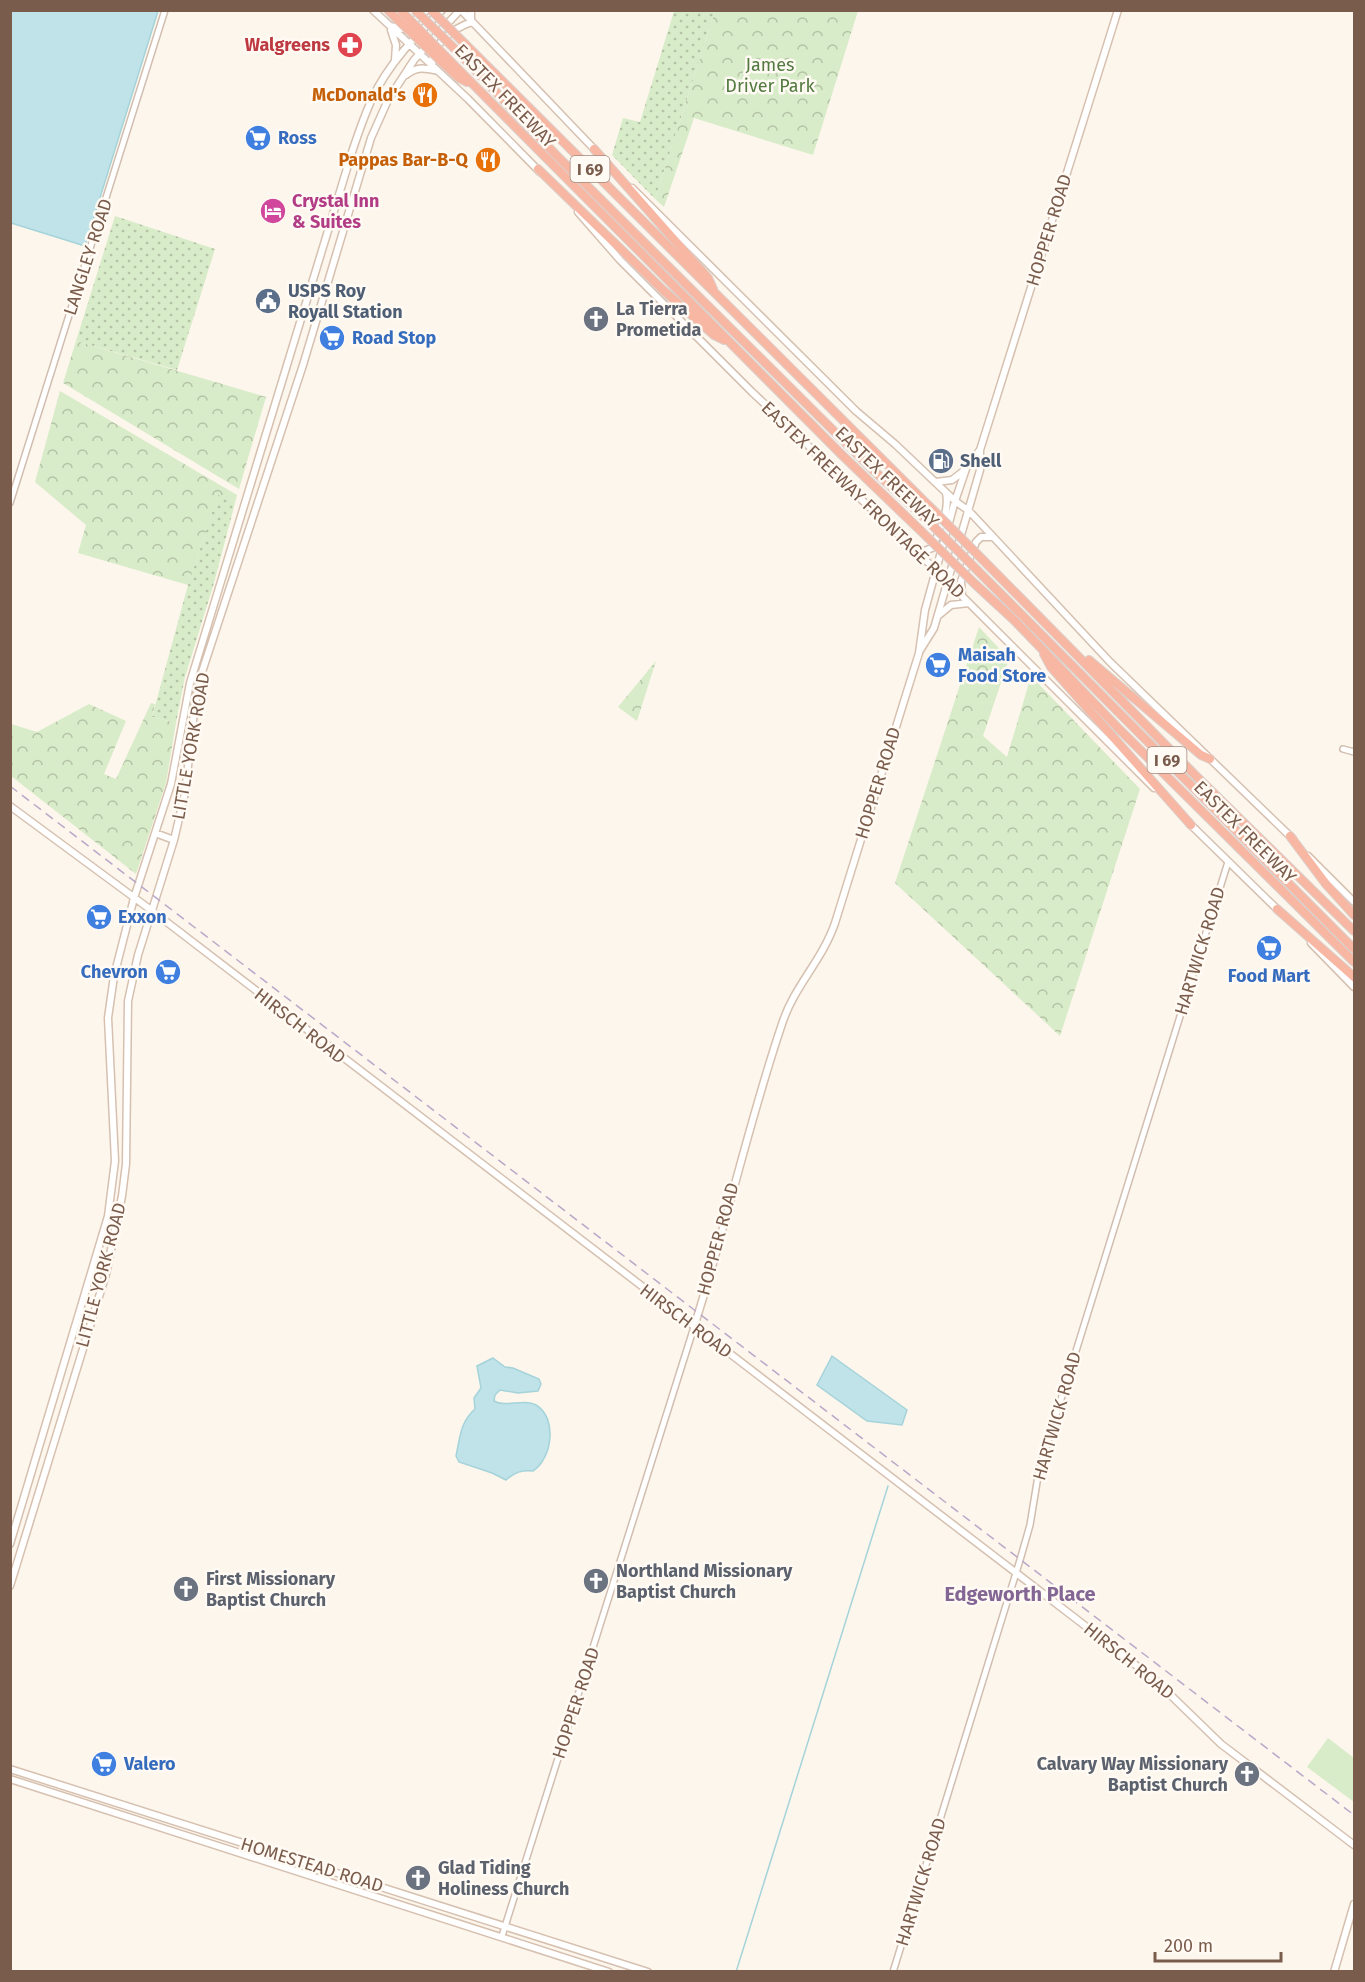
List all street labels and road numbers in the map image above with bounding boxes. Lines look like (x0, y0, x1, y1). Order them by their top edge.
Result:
street label: EASTEX FREEWAY (450, 39, 560, 153)
road number: I 69 (570, 156, 610, 182)
street label: HOPPER ROAD (1022, 171, 1076, 289)
street label: LANGLEY ROAD (59, 196, 117, 318)
street label: EASTEX FREEWAY FRONTAGE ROAD (757, 397, 969, 603)
street label: EASTEX FREEWAY (830, 422, 944, 532)
street label: LITTLE YORK ROAD (167, 671, 215, 821)
street label: HOPPER ROAD (851, 724, 905, 842)
road number: I 69 (1148, 747, 1186, 773)
street label: EASTEX FREEWAY (1189, 776, 1301, 888)
street label: HARTWICK ROAD (1170, 884, 1230, 1018)
street label: HIRSCH ROAD (250, 983, 350, 1069)
street label: HOPPER ROAD (692, 1180, 744, 1298)
street label: LITTLE YORK ROAD (71, 1200, 131, 1350)
street label: HIRSCH ROAD (635, 1279, 737, 1363)
street label: HARTWICK ROAD (1028, 1349, 1086, 1483)
street label: HIRSCH ROAD (1079, 1618, 1179, 1704)
street label: HOPPER ROAD (548, 1645, 604, 1761)
street label: HARTWICK ROAD (891, 1815, 951, 1949)
street label: HOMESTEAD ROAD (238, 1833, 386, 1897)

